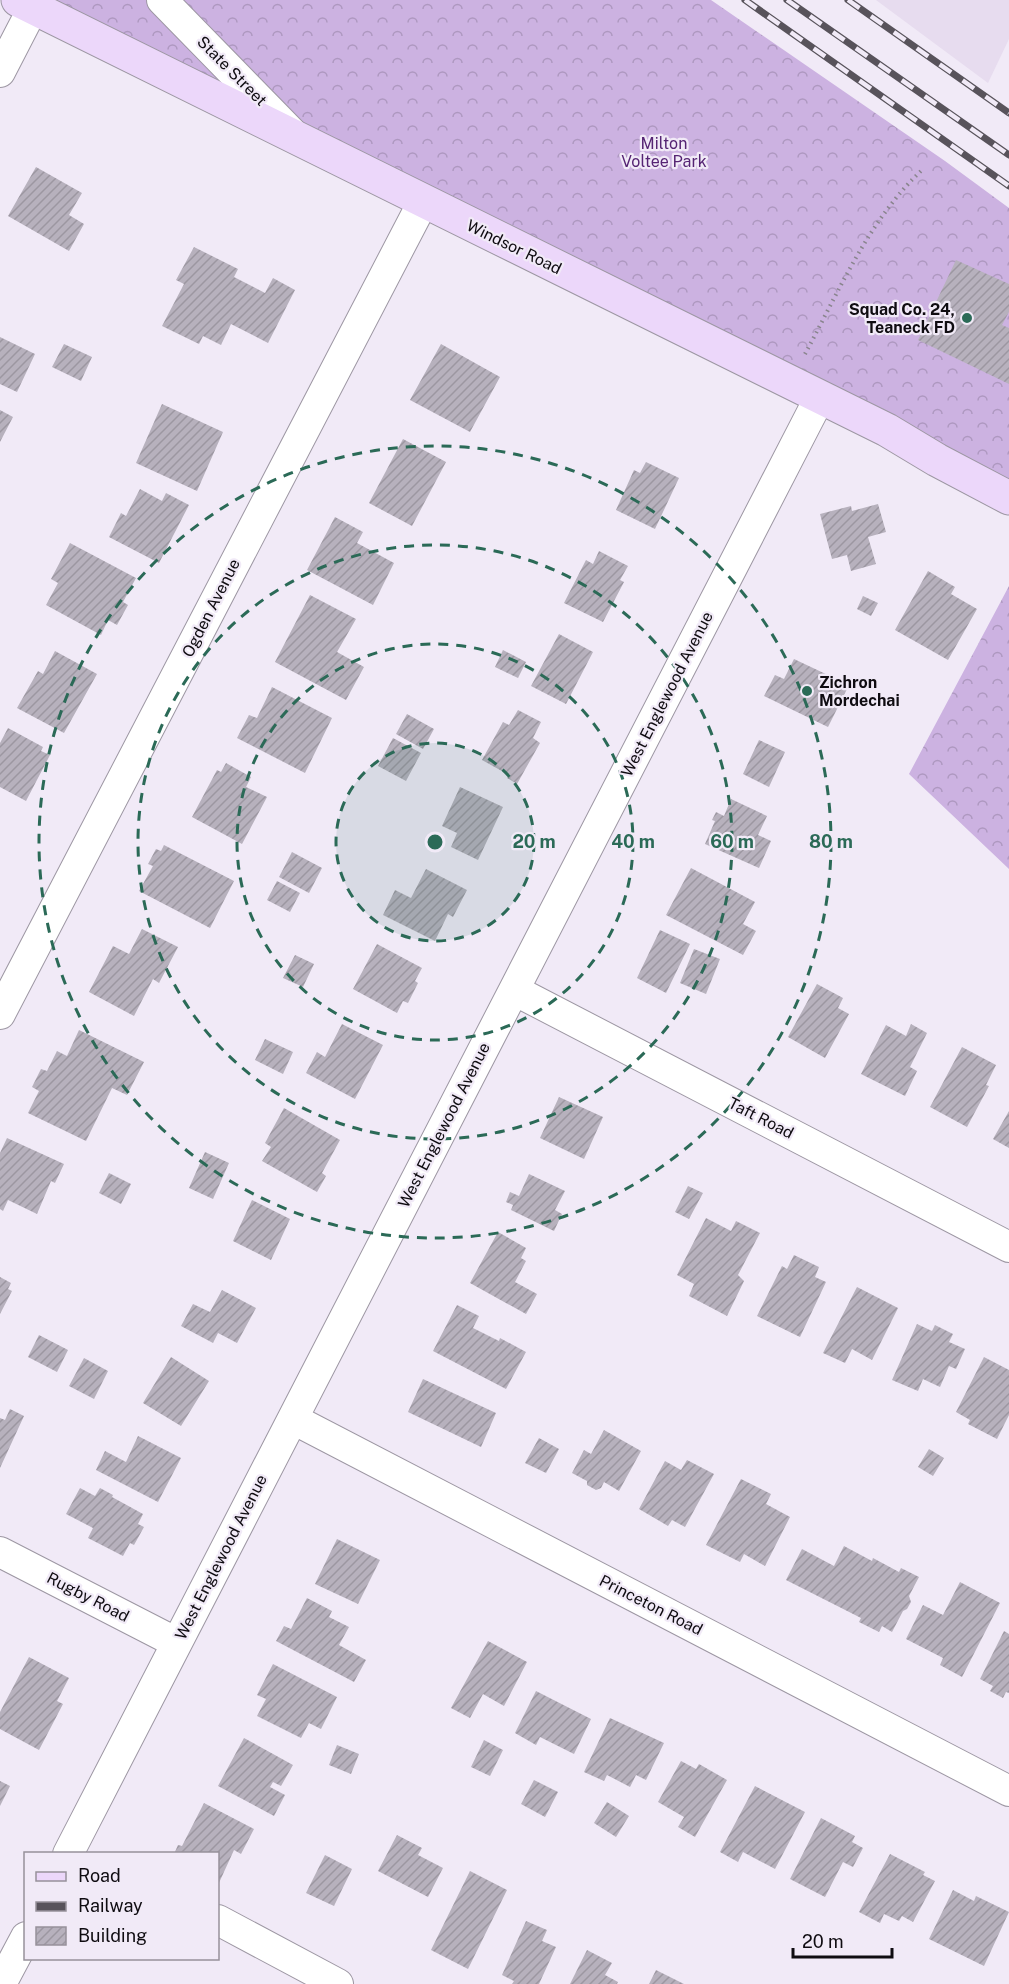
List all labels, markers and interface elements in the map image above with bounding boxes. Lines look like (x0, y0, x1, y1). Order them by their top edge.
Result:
street label: State Street (193, 32, 271, 110)
park label: Milton Voltee Park (621, 134, 707, 171)
street label: Windsor Road (463, 216, 565, 278)
place label: Squad Co. 24, Teaneck FD (849, 300, 955, 337)
marker: Squad Co. 24, Teaneck FD (960, 311, 974, 325)
street label: Ogden Avenue (178, 556, 244, 660)
street label: West Englewood Avenue (617, 608, 717, 780)
place label: Zichron Mordechai (819, 673, 900, 710)
marker: Zichron Mordechai (800, 684, 814, 698)
text: 20 m (512, 831, 556, 852)
text: 40 m (611, 831, 655, 852)
text: 60 m (710, 831, 754, 852)
text: 80 m (809, 831, 853, 852)
centre of rings (425, 832, 445, 852)
street label: West Englewood Avenue (394, 1039, 494, 1211)
street label: Taft Road (725, 1093, 797, 1143)
street label: West Englewood Avenue (171, 1471, 271, 1643)
street label: Rugby Road (44, 1568, 132, 1626)
street label: Princeton Road (596, 1571, 706, 1639)
legend (24, 1852, 219, 1960)
text: Road (78, 1865, 121, 1886)
text: Railway (78, 1895, 143, 1916)
scale bar (793, 1921, 892, 1959)
text: Building (78, 1925, 147, 1946)
text: 20 m (802, 1931, 844, 1952)

